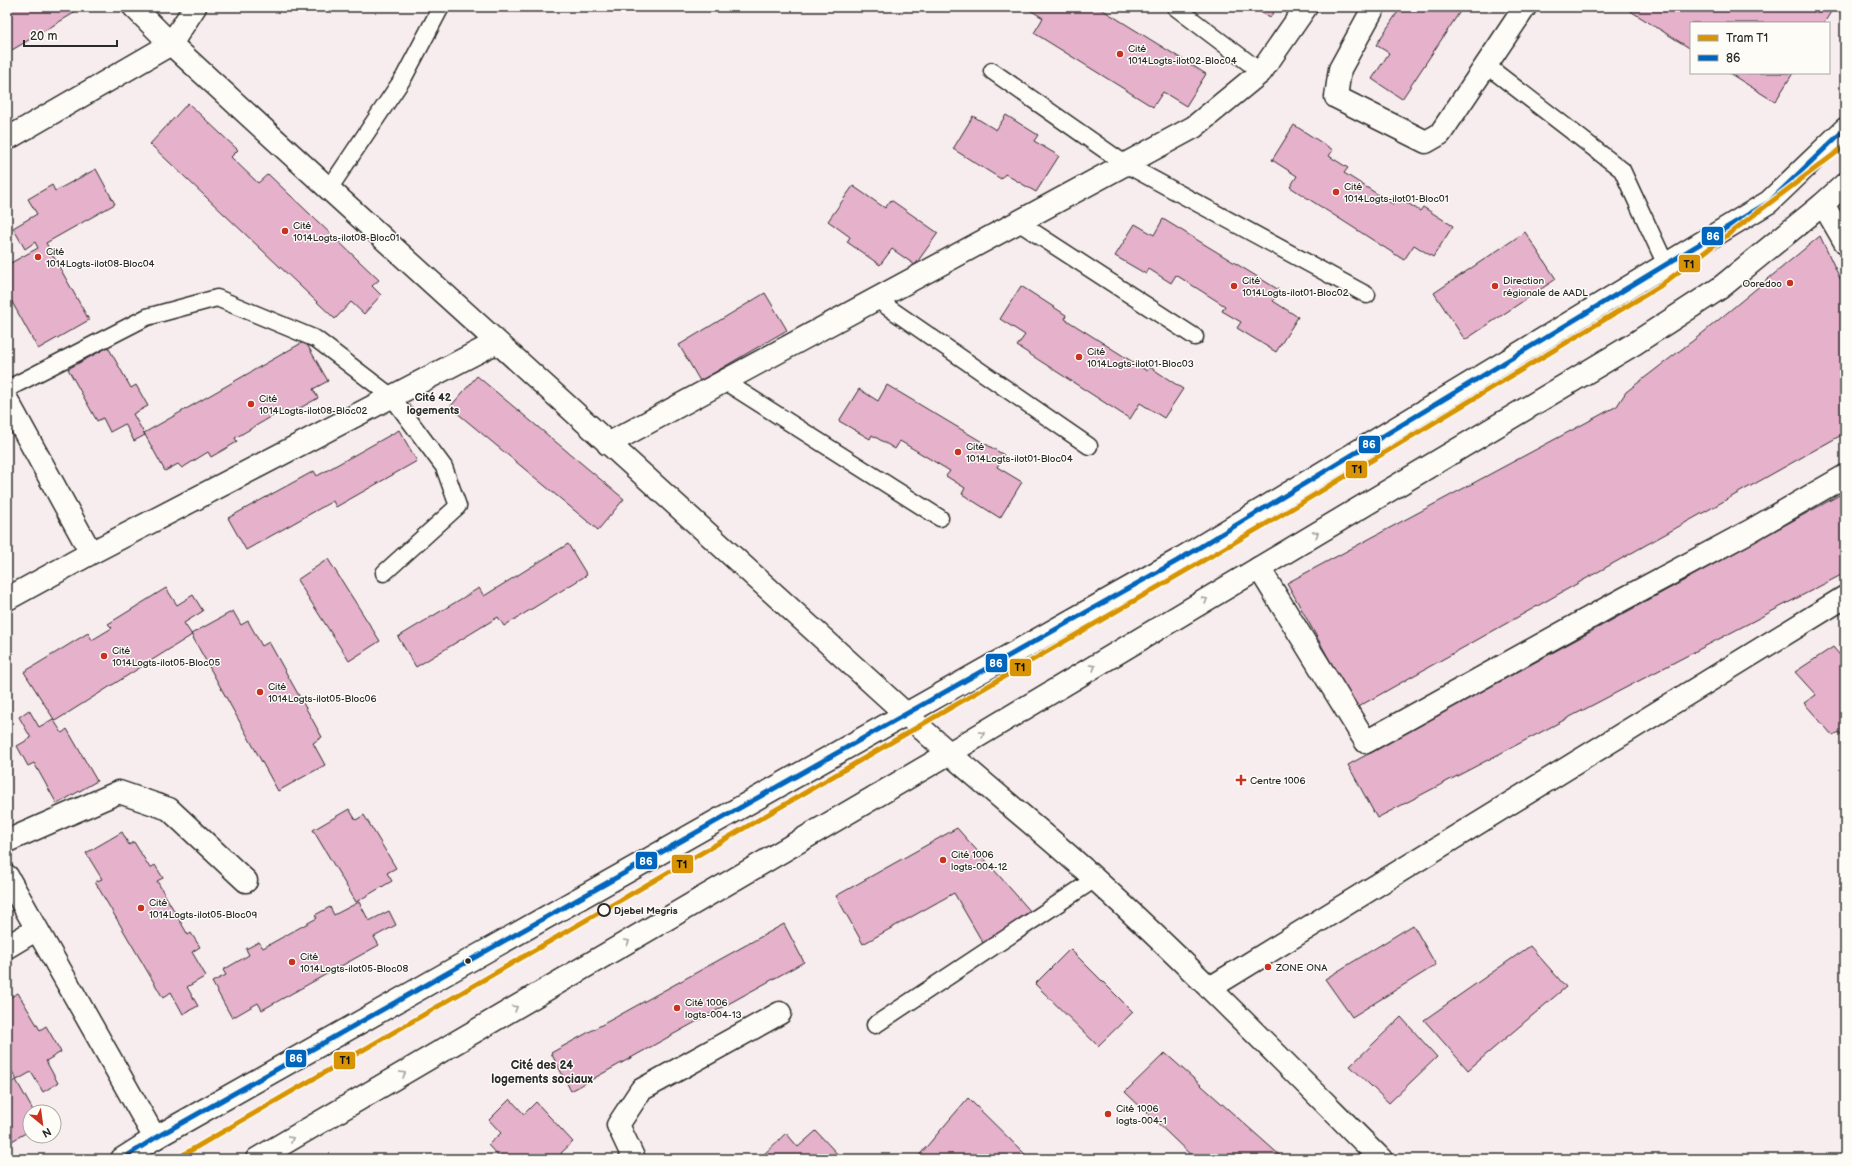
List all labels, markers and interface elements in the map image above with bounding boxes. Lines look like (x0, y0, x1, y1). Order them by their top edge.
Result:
scale bar (24, 22, 117, 48)
legend (1690, 22, 1830, 74)
text: 20 m (30, 29, 57, 44)
text: Tram T1 (1726, 31, 1768, 46)
place label: Cité 1014Logts-ilot02-Bloc04 (1128, 43, 1237, 67)
marker: Cité 1014Logts-ilot02-Bloc04 (1115, 49, 1125, 59)
text: 86 (1726, 51, 1740, 66)
place label: Cité 1014Logts-ilot01-Bloc01 (1344, 181, 1449, 205)
marker: Cité 1014Logts-ilot01-Bloc01 (1331, 187, 1341, 197)
place label: Cité 1014Logts-ilot08-Bloc01 (293, 220, 400, 244)
marker: Cité 1014Logts-ilot08-Bloc01 (280, 226, 290, 236)
line badge: 86 (1701, 226, 1724, 246)
text: 86 (1706, 230, 1720, 243)
place label: Cité 1014Logts-ilot08-Bloc04 (46, 246, 155, 270)
marker: Cité 1014Logts-ilot08-Bloc04 (33, 252, 43, 262)
line badge: T1 (1678, 254, 1701, 273)
text: T1 (1684, 258, 1694, 271)
place label: Cité 1014Logts-ilot01-Bloc02 (1242, 275, 1349, 299)
place label: Direction régionale de AADL (1503, 275, 1588, 299)
place label: Ooredoo (1742, 278, 1782, 290)
marker: Ooredoo (1785, 278, 1795, 288)
marker: Cité 1014Logts-ilot01-Bloc02 (1229, 281, 1239, 291)
marker: Direction régionale de AADL (1490, 281, 1500, 291)
place label: Cité 1014Logts-ilot01-Bloc03 (1087, 346, 1194, 370)
marker: Cité 1014Logts-ilot01-Bloc03 (1074, 352, 1084, 362)
district label: Cité 42 logements (407, 391, 460, 417)
place label: Cité 1014Logts-ilot08-Bloc02 (259, 393, 368, 417)
marker: Cité 1014Logts-ilot08-Bloc02 (246, 399, 256, 409)
line badge: 86 (1358, 435, 1381, 454)
text: 86 (1362, 438, 1376, 451)
place label: Cité 1014Logts-ilot01-Bloc04 (966, 441, 1073, 465)
marker: Cité 1014Logts-ilot01-Bloc04 (953, 447, 963, 457)
line badge: T1 (1345, 460, 1368, 479)
text: T1 (1352, 463, 1362, 476)
one-way arrow (1312, 531, 1319, 538)
one-way arrow (1201, 598, 1208, 605)
place label: Cité 1014Logts-ilot05-Bloc05 (112, 645, 220, 669)
marker: Cité 1014Logts-ilot05-Bloc05 (99, 651, 109, 661)
line badge: 86 (985, 653, 1008, 673)
text: 86 (989, 657, 1003, 670)
line badge: T1 (1009, 658, 1032, 677)
text: T1 (1015, 661, 1025, 674)
one-way arrow (1089, 665, 1096, 672)
place label: Cité 1014Logts-ilot05-Bloc06 (268, 681, 377, 705)
marker: Cité 1014Logts-ilot05-Bloc06 (255, 687, 265, 697)
one-way arrow (978, 732, 985, 739)
marker: Centre 1006 (1235, 774, 1247, 786)
place label: Centre 1006 (1250, 775, 1306, 787)
place label: Cité 1006 logts-004-12 (951, 849, 1008, 873)
line badge: 86 (635, 851, 658, 870)
line badge: T1 (671, 854, 694, 874)
text: 86 (639, 855, 653, 868)
marker: Cité 1006 logts-004-12 (938, 855, 948, 865)
text: T1 (677, 858, 687, 871)
place label: Cité 1014Logts-ilot05-Bloc09 (149, 897, 257, 921)
marker: Cité 1014Logts-ilot05-Bloc09 (136, 903, 146, 913)
marker: Djebel Megris (597, 903, 611, 917)
place label: Djebel Megris (614, 905, 678, 917)
one-way arrow (623, 940, 630, 947)
place label: Cité 1014Logts-ilot05-Bloc08 (300, 951, 408, 975)
unlabelled marker (463, 956, 473, 966)
marker: Cité 1014Logts-ilot05-Bloc08 (287, 957, 297, 967)
marker: ZONE ONA (1263, 962, 1273, 972)
place label: ZONE ONA (1275, 962, 1328, 974)
place label: Cité 1006 logts-004-13 (685, 997, 742, 1021)
marker: Cité 1006 logts-004-13 (672, 1003, 682, 1013)
one-way arrow (511, 1005, 518, 1012)
line badge: 86 (285, 1049, 307, 1068)
line badge: T1 (333, 1051, 356, 1070)
text: 86 (289, 1052, 303, 1065)
text: T1 (340, 1054, 350, 1067)
district label: Cité des 24 logements sociaux (491, 1058, 594, 1087)
one-way arrow (399, 1071, 406, 1078)
place label: Cité 1006 logts-004-1 (1116, 1103, 1167, 1127)
north arrow (22, 1104, 62, 1144)
marker: Cité 1006 logts-004-1 (1103, 1109, 1113, 1119)
text: N (40, 1125, 53, 1140)
one-way arrow (287, 1137, 294, 1144)

